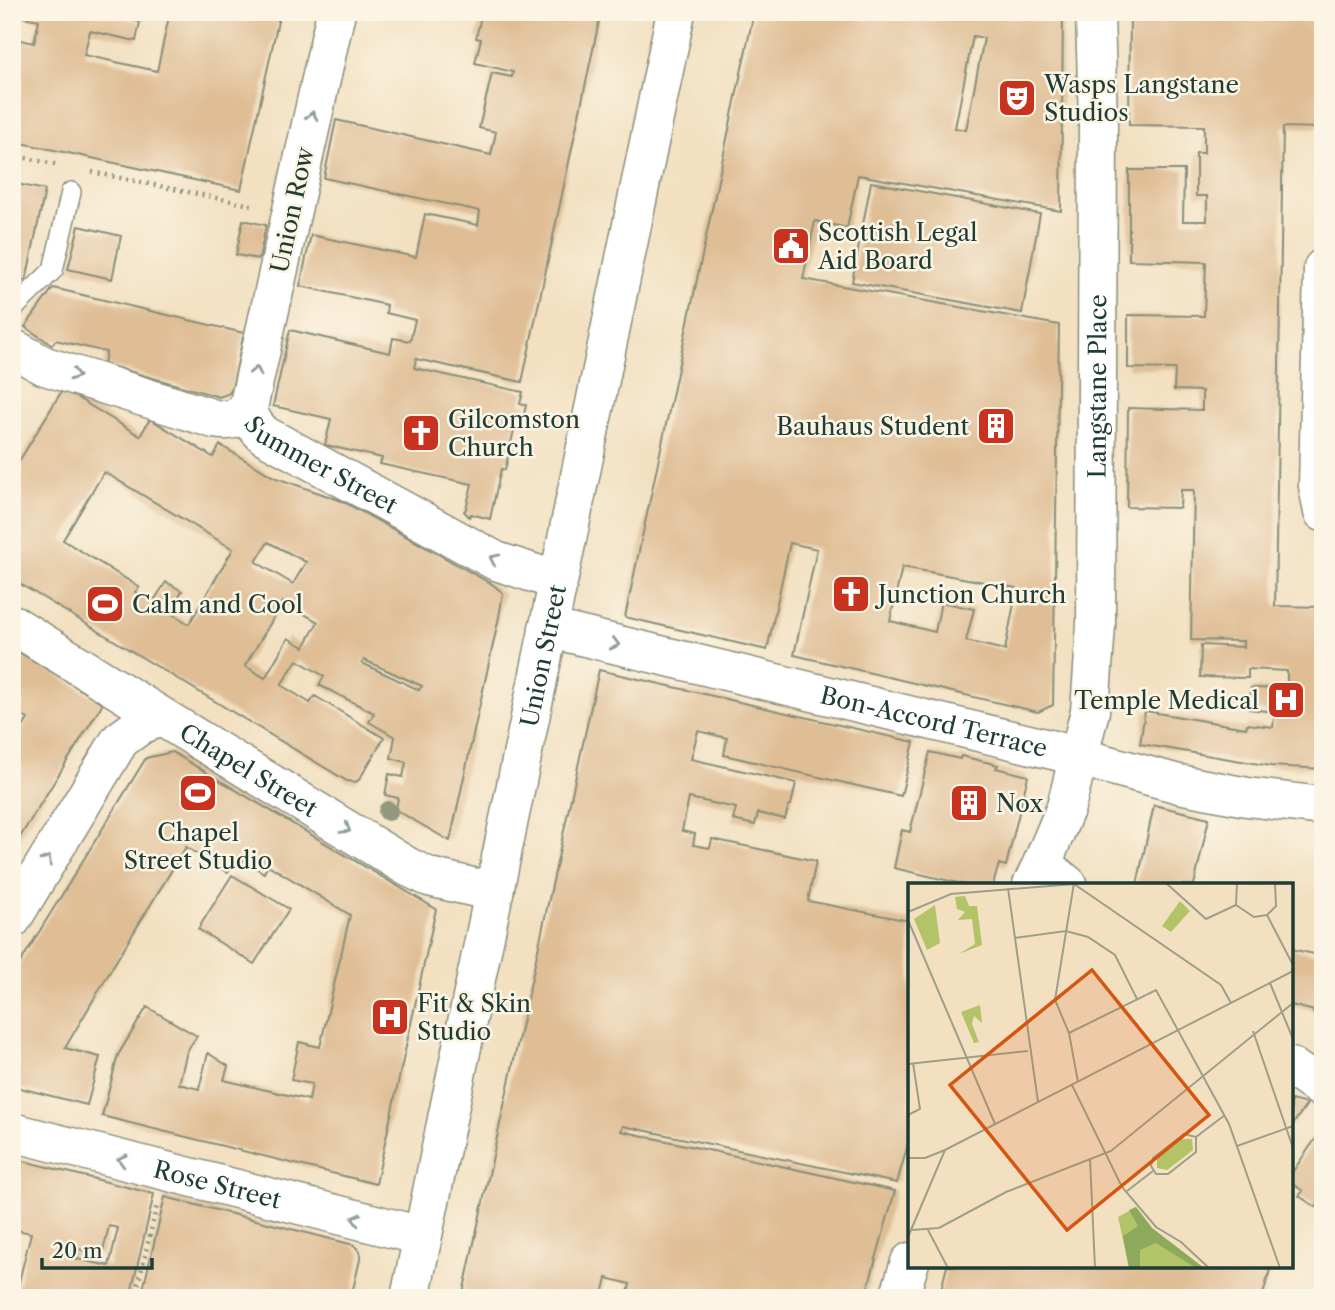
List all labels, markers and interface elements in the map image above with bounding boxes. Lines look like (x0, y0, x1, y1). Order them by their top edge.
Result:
place label: Wasps Langstane Studios (1043, 70, 1239, 127)
theatre icon: Wasps Langstane Studios (996, 77, 1038, 119)
one-way arrow (304, 110, 319, 122)
street label: Union Row (265, 143, 320, 275)
place label: Scottish Legal Aid Board (817, 218, 977, 275)
public building icon: Scottish Legal Aid Board (770, 225, 812, 267)
street label: Langstane Place (1082, 294, 1112, 478)
one-way arrow (248, 365, 262, 377)
one-way arrow (68, 367, 80, 381)
place label: Gilcomston Church (448, 405, 580, 462)
building icon: Bauhaus Student (975, 405, 1017, 447)
street label: Summer Street (239, 410, 403, 520)
church icon: Gilcomston Church (400, 412, 442, 454)
place label: Bauhaus Student (776, 412, 970, 441)
one-way arrow (489, 553, 501, 567)
church icon: Junction Church (830, 573, 872, 615)
place label: Junction Church (874, 580, 1066, 609)
street label: Union Street (514, 581, 572, 729)
sports icon: Calm and Cool (84, 583, 126, 625)
place label: Calm and Cool (132, 590, 303, 619)
one-way arrow (609, 636, 621, 650)
hospital icon: Temple Medical (1265, 679, 1307, 721)
street label: Bon-Accord Terrace (817, 680, 1050, 763)
place label: Temple Medical (1074, 686, 1259, 715)
street label: Chapel Street (175, 717, 323, 823)
sports icon: Chapel Street Studio (177, 772, 219, 814)
building icon: Nox (948, 782, 990, 824)
place label: Nox (996, 789, 1043, 818)
place label: Chapel Street Studio (124, 818, 272, 875)
one-way arrow (338, 820, 351, 833)
one-way arrow (39, 855, 52, 868)
inset map (908, 883, 1293, 1268)
place label: Fit & Skin Studio (417, 989, 531, 1046)
hospital icon: Fit & Skin Studio (369, 996, 411, 1038)
one-way arrow (117, 1154, 129, 1168)
street label: Rose Street (151, 1154, 285, 1214)
one-way arrow (350, 1213, 362, 1227)
scale bar (42, 1226, 152, 1270)
text: 20 m (52, 1238, 103, 1263)

